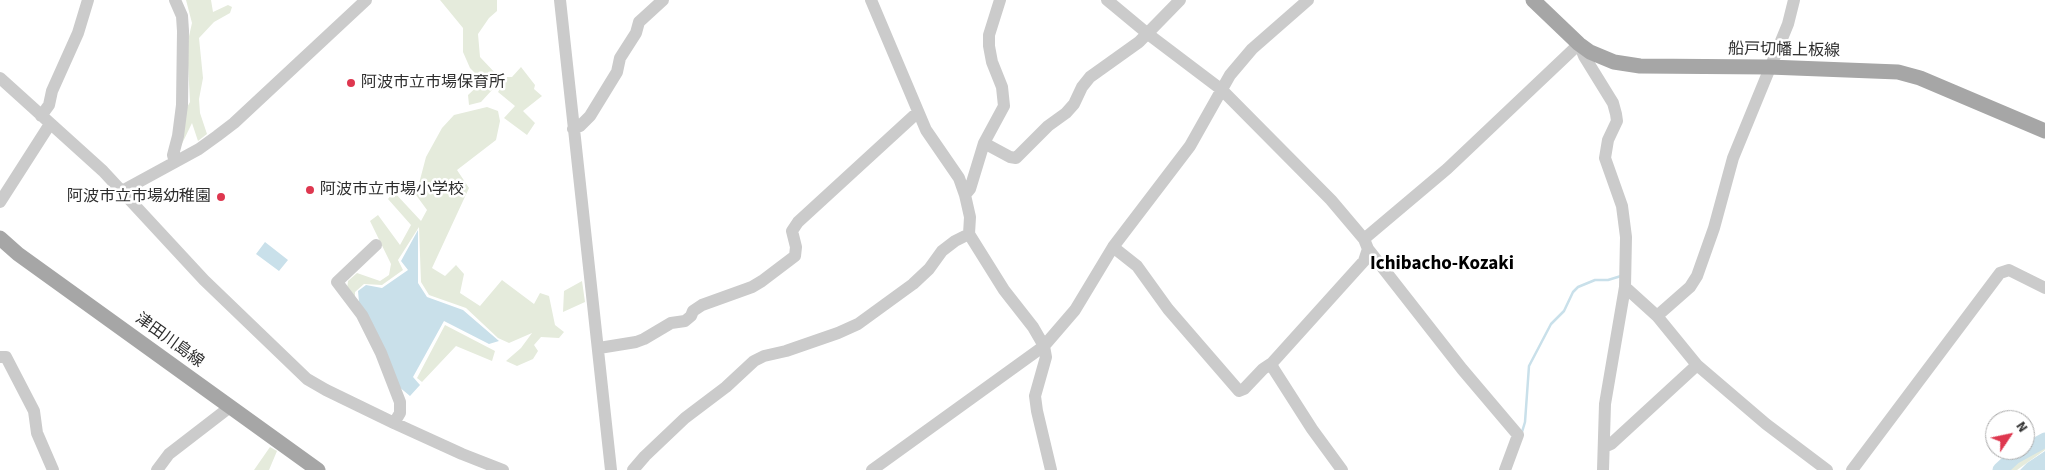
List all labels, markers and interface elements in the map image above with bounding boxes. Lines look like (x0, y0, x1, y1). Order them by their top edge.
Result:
street label: 船戸切幡上板線 (1728, 40, 1840, 62)
place label: 阿波市立市場保育所 (361, 73, 505, 93)
marker: 阿波市立市場保育所 (345, 77, 357, 89)
place label: 阿波市立市場小学校 (320, 180, 464, 200)
marker: 阿波市立市場小学校 (304, 184, 316, 196)
place label: 阿波市立市場幼稚園 (67, 187, 211, 207)
marker: 阿波市立市場幼稚園 (215, 191, 227, 203)
district label: Ichibacho-Kozaki (1370, 254, 1514, 276)
street label: 津田川島線 (131, 310, 207, 372)
north arrow (1985, 410, 2035, 460)
text: N (2011, 418, 2033, 437)

